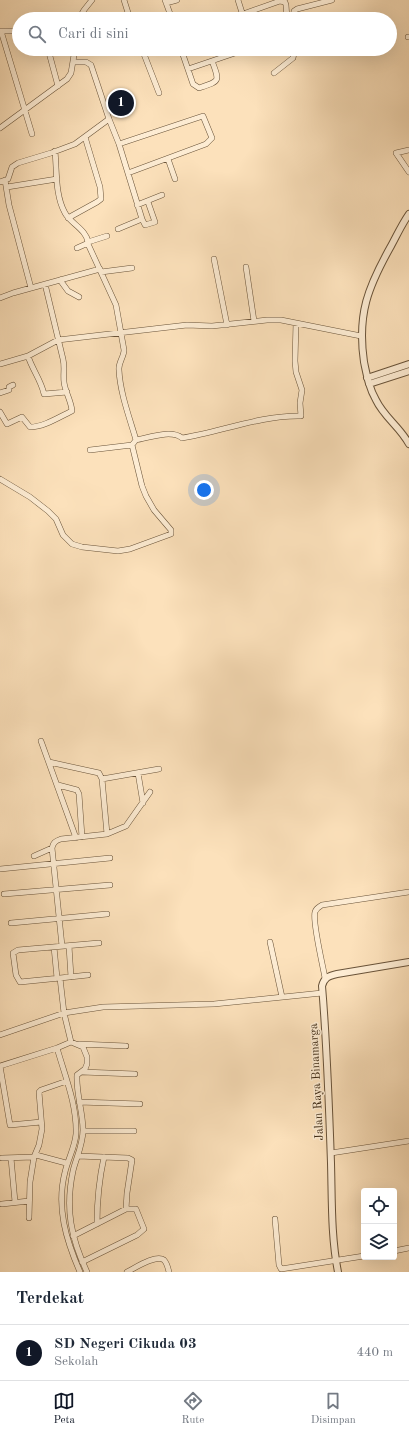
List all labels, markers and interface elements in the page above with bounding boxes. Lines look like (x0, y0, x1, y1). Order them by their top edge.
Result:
search box (12, 12, 397, 56)
icon: search (26, 23, 48, 45)
text: Cari di sini (58, 27, 129, 42)
pin: 1 (108, 88, 134, 118)
your location (194, 480, 214, 500)
street label: Jalan Raya Binamarga (308, 1023, 326, 1141)
map controls (361, 1188, 397, 1260)
button: locate (361, 1188, 397, 1224)
button: layers (361, 1224, 397, 1260)
text: Terdekat (16, 1290, 84, 1307)
text: SD Negeri Cikuda 03 (54, 1337, 197, 1352)
text: 1 (25, 1346, 33, 1359)
text: 440 m (356, 1346, 393, 1359)
text: Sekolah (54, 1355, 98, 1368)
tab: Peta (53, 1390, 75, 1428)
tab: Rute (182, 1390, 204, 1428)
tab: Disimpan (311, 1390, 356, 1428)

